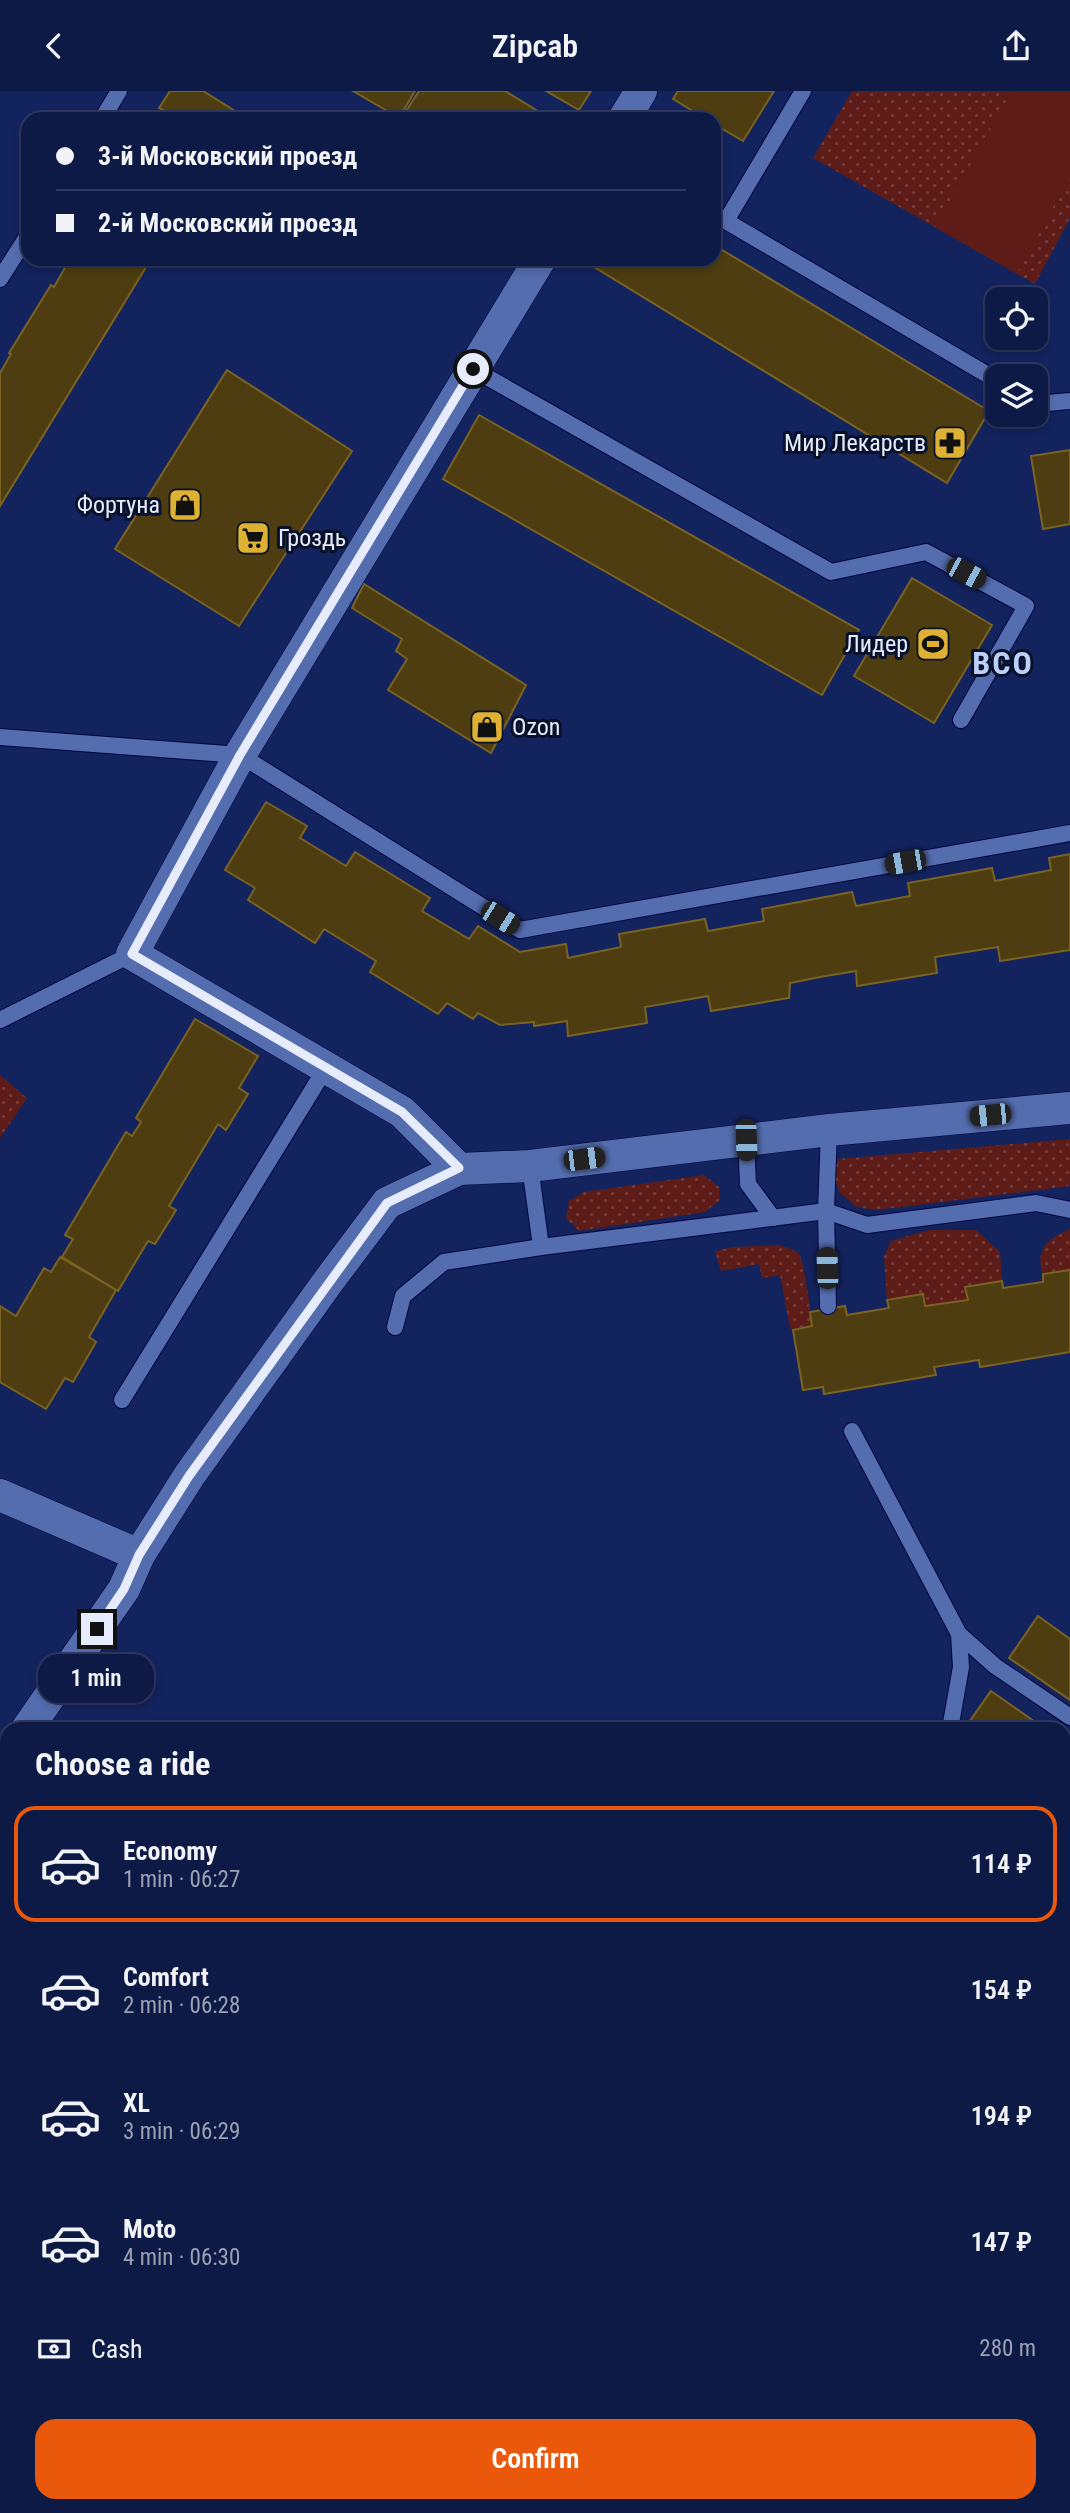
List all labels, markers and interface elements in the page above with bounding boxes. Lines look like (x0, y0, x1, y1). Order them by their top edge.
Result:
icon: back (35, 27, 73, 65)
text: Zipcab (492, 27, 578, 65)
icon: share (997, 27, 1035, 65)
text: 3-й Московский проезд (98, 141, 357, 171)
text: 2-й Московский проезд (98, 208, 357, 238)
map controls (985, 287, 1048, 427)
button: locate (985, 287, 1048, 350)
route start (457, 353, 489, 385)
button: layers (985, 364, 1048, 427)
pharmacy icon: Мир Лекарств (931, 424, 969, 462)
place label: Мир Лекарств (784, 429, 926, 457)
shop icon: Фортуна (166, 486, 204, 524)
place label: Фортуна (77, 491, 160, 519)
supermarket icon: Гроздь (234, 519, 272, 557)
place label: Гроздь (278, 524, 346, 552)
car (943, 554, 990, 592)
sports icon: Лидер (914, 625, 952, 663)
place label: Лидер (845, 630, 908, 658)
district label: ВСО (972, 644, 1034, 682)
shop icon: Ozon (468, 708, 506, 746)
place label: Ozon (512, 713, 560, 741)
car (883, 848, 928, 876)
car (477, 898, 524, 938)
car (969, 1102, 1012, 1128)
car (735, 1119, 758, 1161)
car (562, 1146, 607, 1172)
car (816, 1247, 839, 1289)
route end (81, 1613, 113, 1645)
callout: 1 min (39, 1653, 155, 1703)
text: 1 min (71, 1665, 121, 1692)
text: Choose a ride (35, 1745, 210, 1783)
icon: car (39, 1833, 102, 1896)
text: Economy (123, 1836, 217, 1866)
text: 114 ₽ (971, 1849, 1032, 1879)
text: 1 min · 06:27 (123, 1866, 240, 1893)
icon: car (39, 1959, 102, 2022)
text: Comfort (123, 1962, 209, 1992)
text: 154 ₽ (971, 1975, 1032, 2005)
text: 2 min · 06:28 (123, 1992, 240, 2019)
icon: car (39, 2085, 102, 2148)
text: XL (123, 2088, 150, 2118)
text: 194 ₽ (971, 2101, 1032, 2131)
text: 3 min · 06:29 (123, 2118, 240, 2145)
icon: car (39, 2211, 102, 2274)
text: Moto (123, 2214, 176, 2244)
text: 147 ₽ (971, 2227, 1032, 2257)
text: 4 min · 06:30 (123, 2244, 240, 2271)
icon: cash (35, 2330, 73, 2368)
text: Cash (91, 2334, 143, 2364)
text: 280 m (979, 2335, 1036, 2362)
button: Confirm (35, 2419, 1036, 2499)

